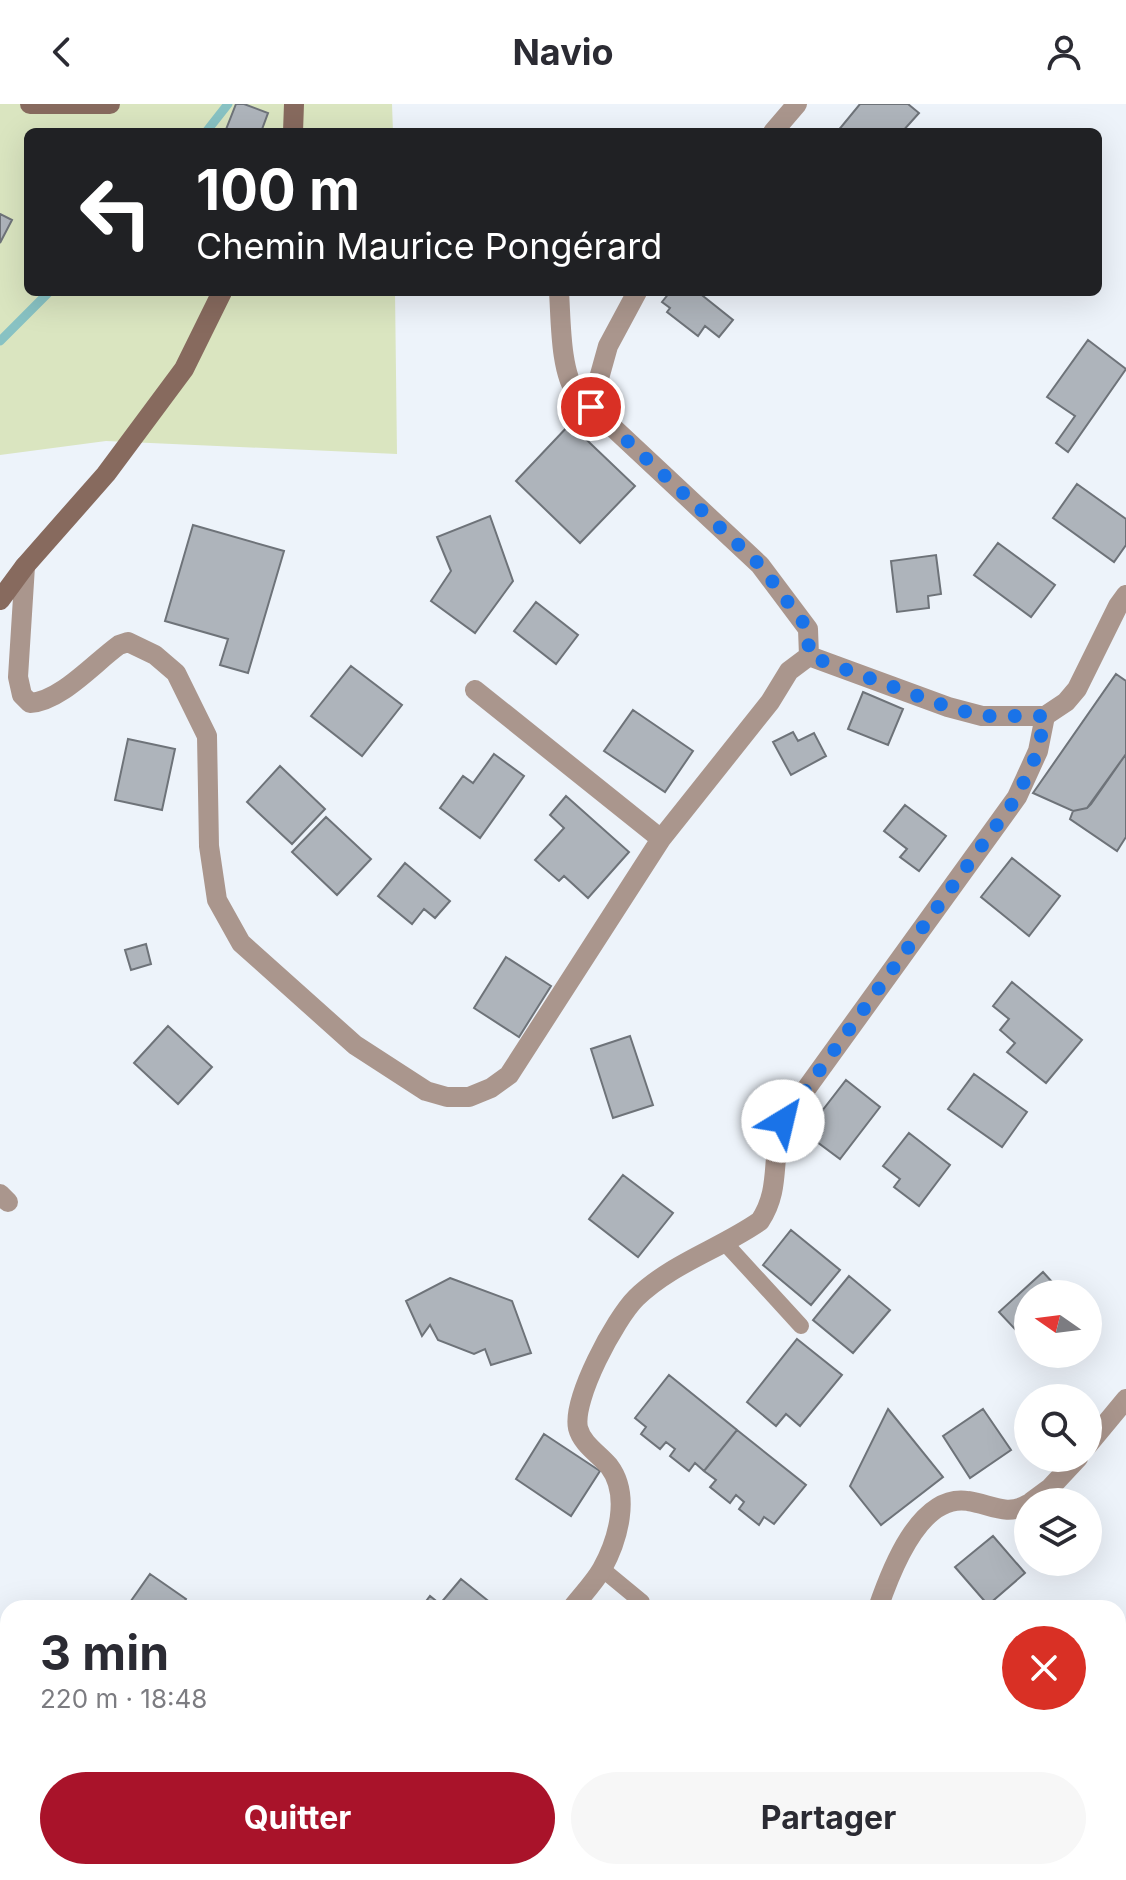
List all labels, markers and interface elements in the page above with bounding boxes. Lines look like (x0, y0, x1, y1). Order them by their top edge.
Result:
icon: back (40, 30, 84, 74)
text: Navio (512, 30, 614, 74)
icon: person (1042, 30, 1086, 74)
text: 100 m (196, 156, 360, 224)
icon: left (64, 160, 168, 264)
text: Chemin Maurice Pongérard (196, 224, 662, 268)
pin (557, 373, 625, 441)
icon: arrive (569, 385, 613, 429)
position arrow (741, 1079, 825, 1163)
north arrow (1014, 1280, 1102, 1368)
map controls (1014, 1280, 1102, 1576)
button: search (1014, 1384, 1102, 1472)
button: layers (1014, 1488, 1102, 1576)
text: 3 min (40, 1623, 169, 1682)
button: close (1002, 1626, 1086, 1710)
text: 220 m · 18:48 (40, 1683, 207, 1714)
button: Quitter (40, 1772, 555, 1864)
button: Partager (571, 1772, 1086, 1864)

